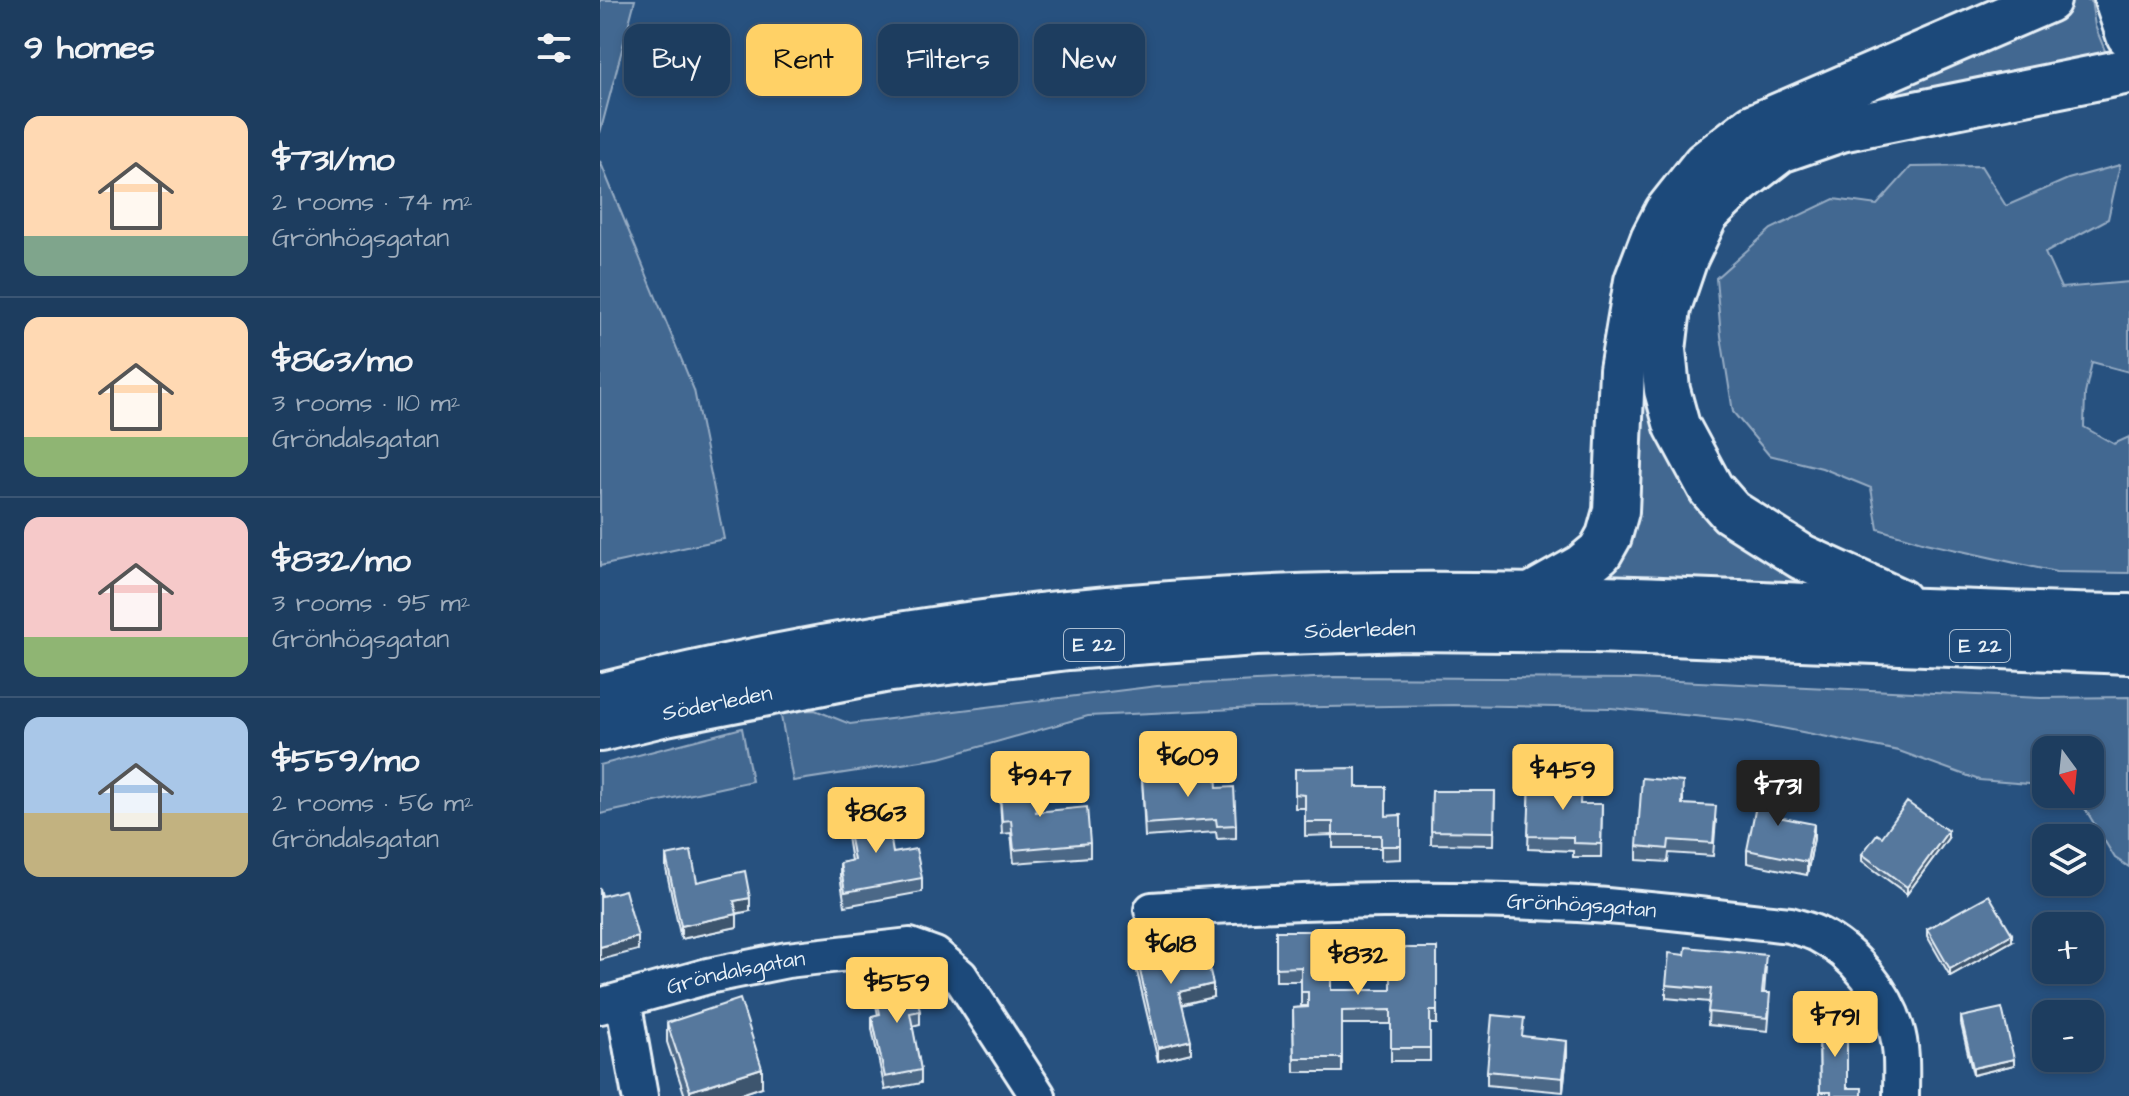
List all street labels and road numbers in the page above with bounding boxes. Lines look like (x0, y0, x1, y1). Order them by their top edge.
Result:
street label: Söderleden (1304, 612, 1416, 647)
road number: E 22 (1064, 629, 1124, 661)
road number: E 22 (1950, 630, 2010, 662)
street label: Söderleden (659, 677, 775, 729)
street label: Grönhögsgatan (1506, 885, 1658, 926)
street label: Gröndalsgatan (663, 943, 807, 1002)

